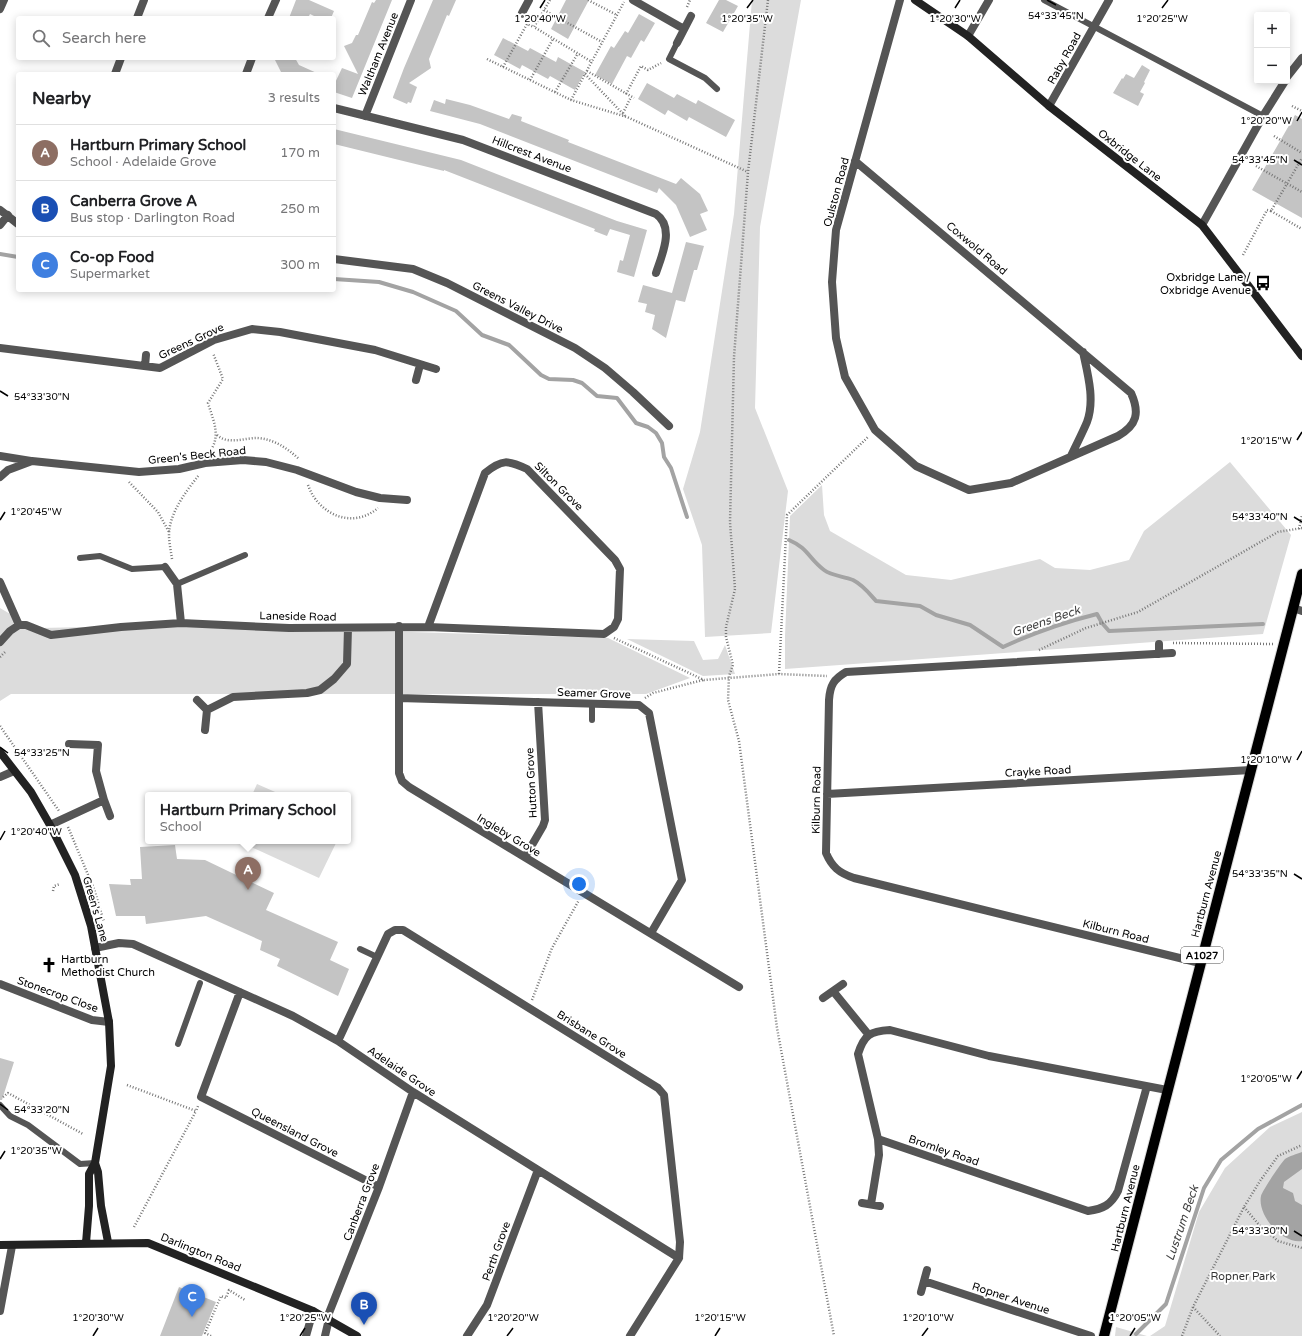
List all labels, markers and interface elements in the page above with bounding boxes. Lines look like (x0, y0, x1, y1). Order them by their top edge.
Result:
street label: Waltham Avenue (356, 10, 401, 98)
text: 54°33'45"N (1028, 10, 1084, 22)
map controls (1254, 12, 1290, 84)
button: + (1254, 12, 1290, 48)
text: 1°20'40"W (514, 13, 566, 25)
text: 1°20'35"W (721, 13, 773, 25)
text: 1°20'30"W (929, 13, 981, 25)
text: 1°20'25"W (1136, 13, 1188, 25)
search box (16, 16, 336, 60)
icon: search (30, 27, 52, 49)
text: Search here (62, 29, 146, 47)
street label: Raby Road (1045, 30, 1084, 86)
button: − (1254, 48, 1290, 84)
text: Nearby (32, 88, 91, 109)
text: 3 results (268, 90, 320, 106)
text: 1°20'20"W (1240, 115, 1292, 127)
street label: Oxbridge Lane (1095, 127, 1164, 184)
street label: Hillcrest Avenue (490, 133, 573, 176)
text: Hartburn Primary School (70, 136, 246, 154)
text: A (40, 145, 50, 161)
text: 170 m (280, 145, 320, 161)
text: School · Adelaide Grove (70, 154, 216, 170)
text: 54°33'45"N (1232, 154, 1288, 166)
street label: Oulston Road (821, 156, 852, 228)
text: Canberra Grove A (70, 192, 197, 210)
text: B (40, 201, 50, 217)
text: 250 m (280, 201, 320, 217)
text: Bus stop · Darlington Road (70, 210, 235, 226)
street label: Coxwold Road (944, 219, 1010, 278)
text: Co-op Food (70, 248, 154, 266)
text: C (40, 257, 50, 273)
text: 300 m (280, 257, 320, 273)
text: Supermarket (70, 266, 150, 282)
place label: Oxbridge Lane / Oxbridge Avenue (1160, 271, 1251, 297)
bus stop icon: Oxbridge Lane / Oxbridge Avenue (1254, 274, 1272, 292)
street label: Greens Valley Drive (470, 279, 565, 336)
street label: Greens Grove (156, 321, 226, 362)
text: 54°33'30"N (14, 391, 70, 403)
text: 1°20'15"W (1240, 435, 1292, 447)
street label: Green's Beck Road (148, 444, 247, 467)
street label: Silton Grove (532, 459, 586, 513)
text: 1°20'45"W (10, 506, 62, 518)
text: 54°33'40"N (1232, 511, 1288, 523)
water label: Greens Beck (1010, 602, 1083, 639)
street label: Laneside Road (259, 609, 337, 624)
street label: Seamer Grove (557, 686, 631, 701)
text: 54°33'25"N (14, 747, 70, 759)
street label: Hutton Grove (523, 747, 540, 818)
text: 1°20'10"W (1240, 754, 1292, 766)
street label: Crayke Road (1005, 763, 1072, 780)
street label: Kilburn Road (809, 766, 824, 834)
popup (145, 792, 351, 844)
text: Hartburn Primary School (160, 801, 336, 819)
street label: Ingleby Grove (474, 811, 543, 860)
text: School (160, 819, 202, 835)
text: 1°20'40"W (10, 826, 62, 838)
street label: Hartburn Avenue (1189, 849, 1224, 939)
pin: A (235, 857, 261, 890)
text: 54°33'35"N (1232, 868, 1288, 880)
your location (569, 874, 589, 894)
street label: Green's Lane (80, 875, 111, 943)
street label: Kilburn Road (1081, 917, 1150, 946)
road number: A1027 (1181, 947, 1223, 963)
place label: Hartburn Methodist Church (61, 953, 155, 979)
church icon: Hartburn Methodist Church (40, 956, 58, 974)
street label: Stonecrop Close (16, 974, 100, 1015)
street label: Brisbane Grove (555, 1008, 629, 1061)
street label: Adelaide Grove (365, 1044, 438, 1099)
text: 1°20'05"W (1240, 1073, 1292, 1085)
text: 54°33'20"N (14, 1104, 70, 1116)
street label: Queensland Grove (249, 1105, 341, 1160)
street label: Bromley Road (907, 1132, 981, 1169)
text: 1°20'35"W (10, 1145, 62, 1157)
street label: Canberra Grove (341, 1162, 382, 1243)
street label: Hartburn Avenue (1108, 1163, 1143, 1253)
water label: Lustrum Beck (1163, 1182, 1202, 1262)
street label: Perth Grove (480, 1220, 513, 1283)
text: 54°33'30"N (1232, 1225, 1288, 1237)
street label: Darlington Road (159, 1230, 243, 1275)
park label: Ropner Park (1211, 1270, 1275, 1283)
street label: Ropner Avenue (970, 1280, 1051, 1317)
pin: C (179, 1284, 205, 1317)
pin: B (351, 1292, 377, 1325)
text: 1°20'30"W (72, 1312, 124, 1324)
text: 1°20'25"W (279, 1312, 331, 1324)
text: 1°20'20"W (487, 1312, 539, 1324)
text: 1°20'15"W (694, 1312, 746, 1324)
text: 1°20'10"W (902, 1312, 954, 1324)
text: 1°20'05"W (1109, 1312, 1161, 1324)

